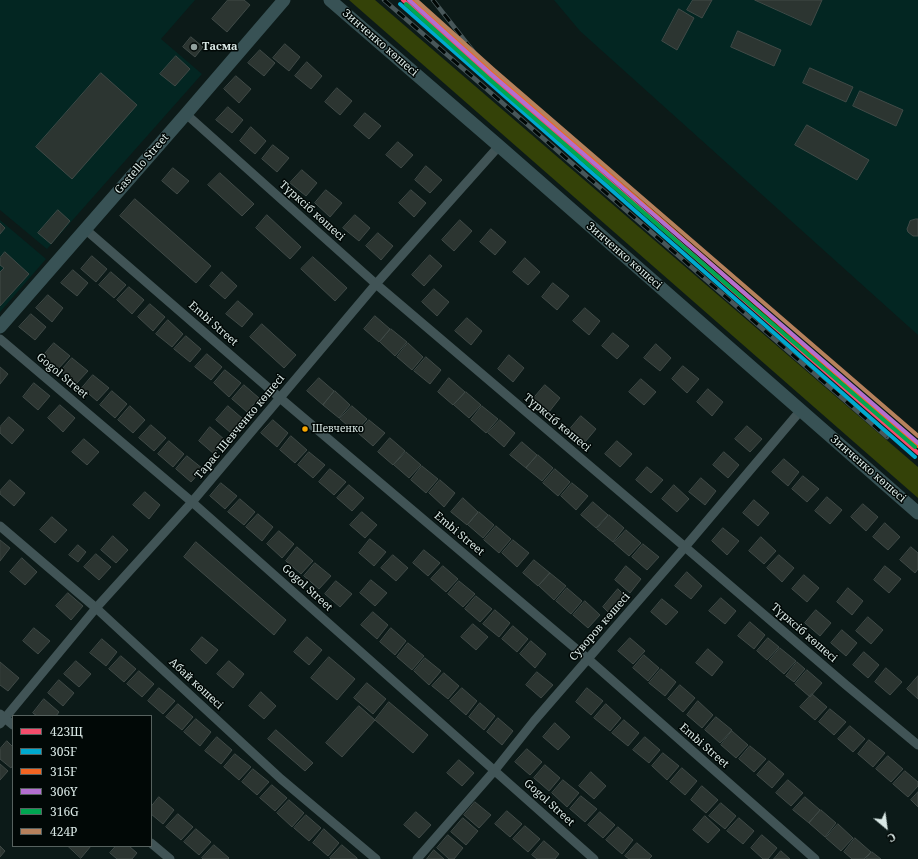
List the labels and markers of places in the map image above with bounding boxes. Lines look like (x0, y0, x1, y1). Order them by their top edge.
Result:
place label: Тасма (202, 40, 238, 54)
marker: Тасма (189, 42, 199, 52)
place label: Шевченко (312, 423, 364, 435)
marker: Шевченко (300, 424, 310, 434)

